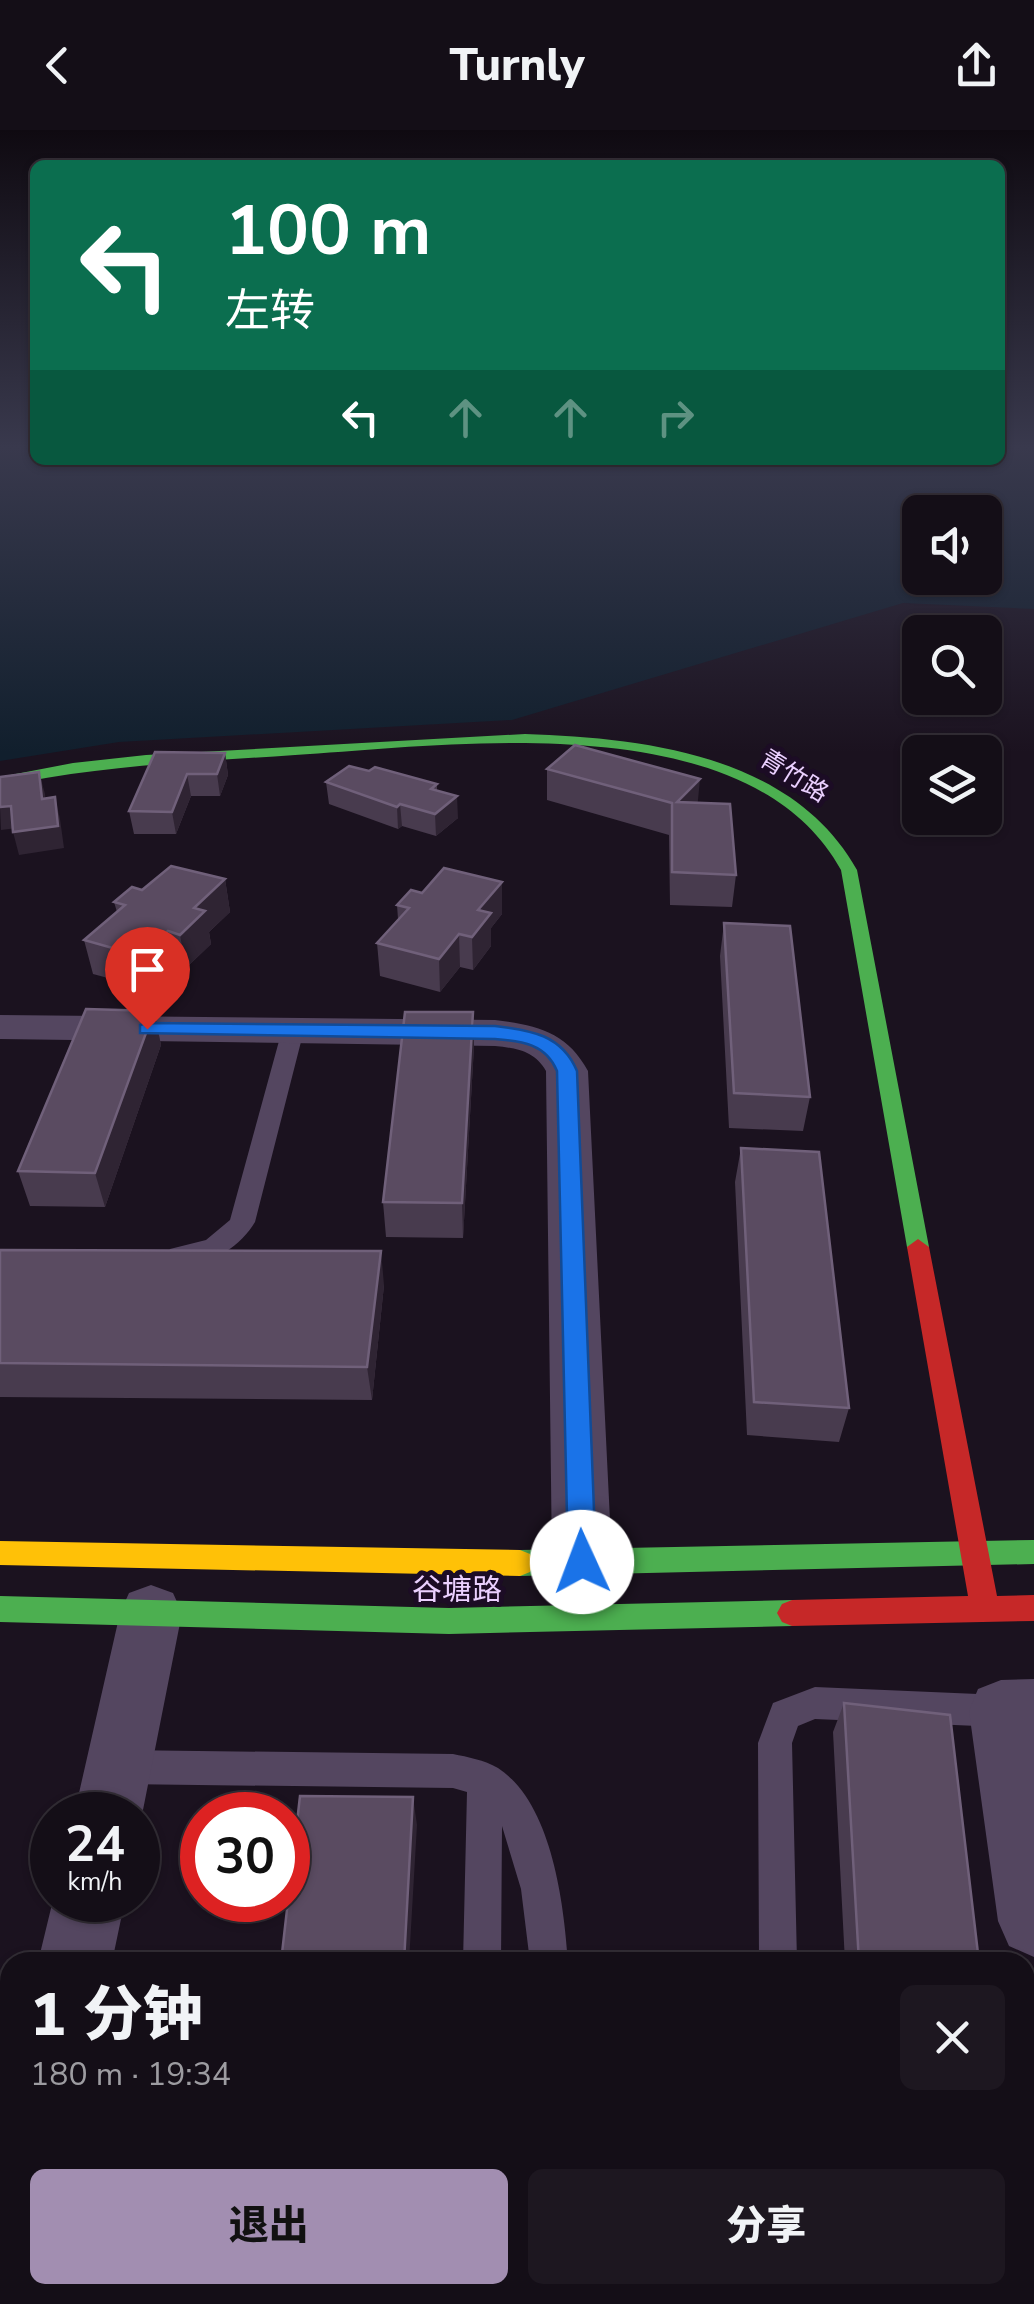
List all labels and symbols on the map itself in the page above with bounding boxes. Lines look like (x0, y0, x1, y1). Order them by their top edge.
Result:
street label: 青竹路 (753, 742, 835, 810)
pin (105, 927, 190, 1030)
position arrow (530, 1510, 634, 1614)
street label: 谷塘路 (412, 1570, 502, 1611)
speed limit sign: 30 (180, 1792, 310, 1922)

